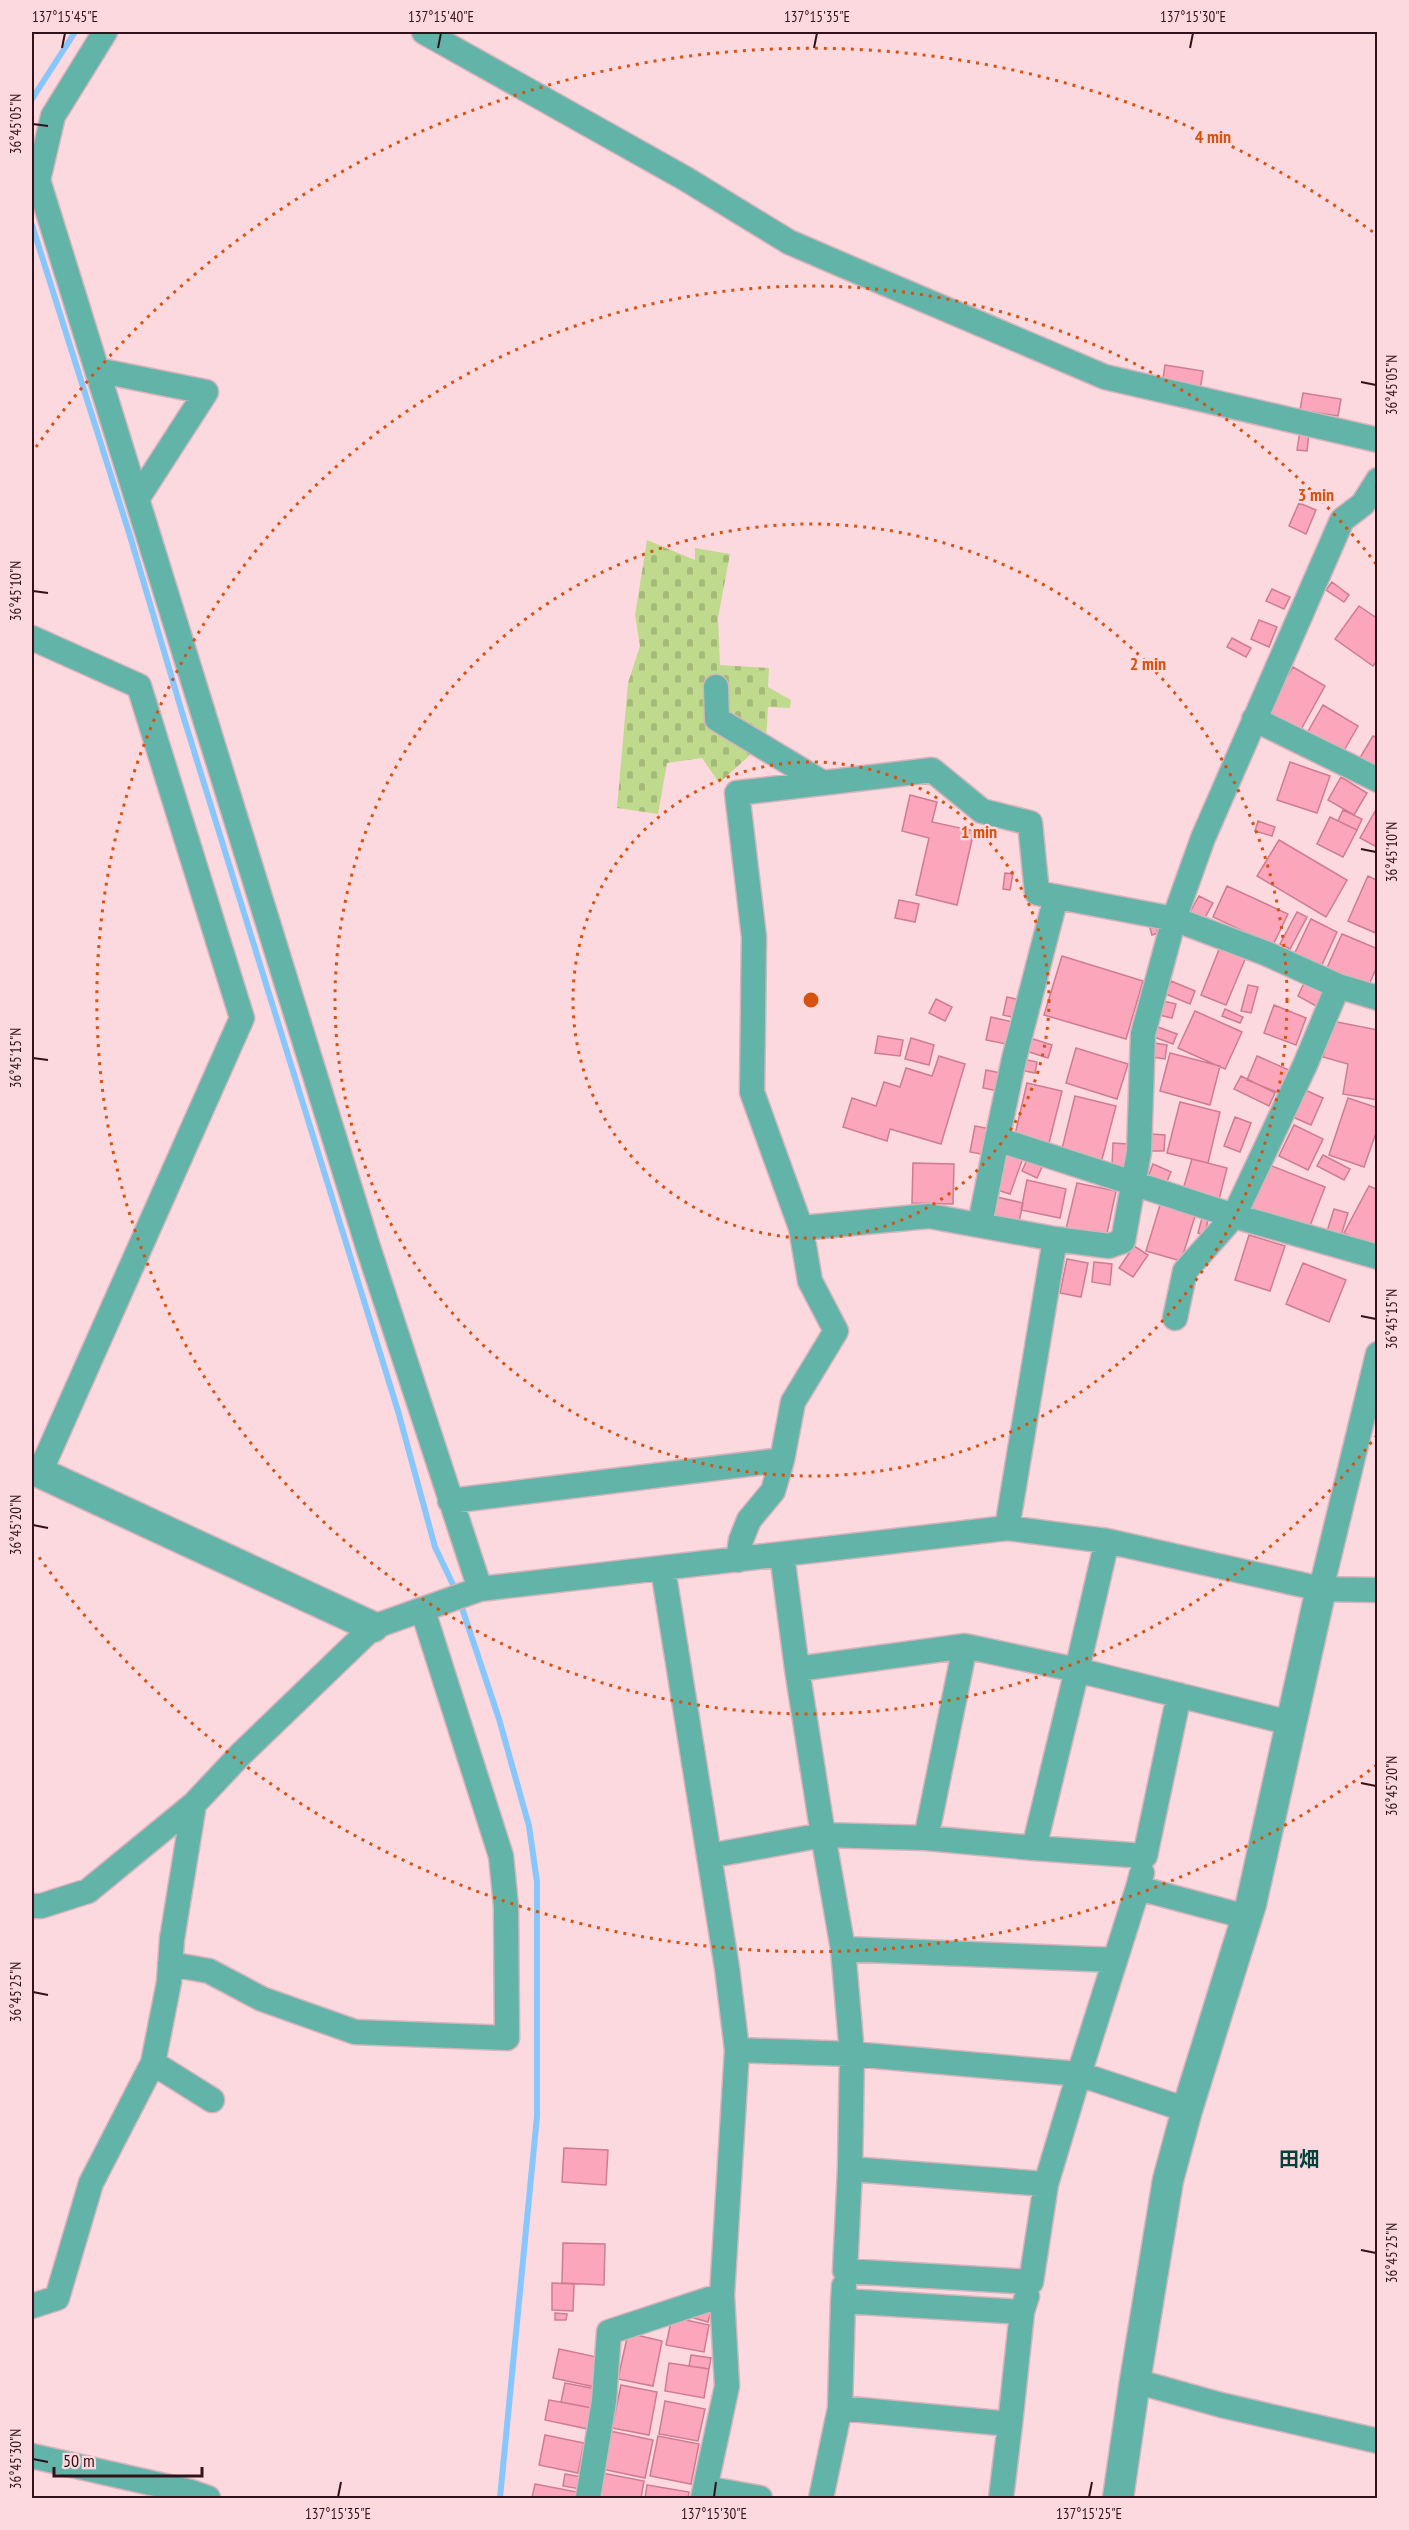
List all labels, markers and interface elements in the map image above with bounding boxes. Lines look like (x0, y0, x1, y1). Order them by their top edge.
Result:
text: 137°15'45"E (32, 7, 98, 26)
text: 137°15'40"E (408, 7, 474, 26)
text: 137°15'35"E (784, 7, 850, 26)
text: 137°15'30"E (1160, 7, 1226, 26)
text: 36°45'05"N (6, 94, 25, 154)
text: 4 min (1195, 125, 1231, 148)
text: 36°45'05"N (1382, 355, 1401, 415)
text: 3 min (1298, 483, 1334, 506)
text: 36°45'10"N (6, 561, 25, 621)
text: 2 min (1130, 652, 1166, 675)
text: 1 min (961, 820, 997, 843)
text: 36°45'10"N (1382, 822, 1401, 882)
centre of rings (801, 990, 821, 1010)
text: 36°45'15"N (6, 1028, 25, 1088)
text: 36°45'15"N (1382, 1289, 1401, 1349)
text: 36°45'20"N (6, 1495, 25, 1555)
text: 36°45'20"N (1382, 1756, 1401, 1816)
text: 36°45'25"N (6, 1962, 25, 2022)
district label: 田畑 (1279, 2146, 1319, 2172)
text: 36°45'25"N (1382, 2223, 1401, 2283)
text: 36°45'30"N (6, 2429, 25, 2489)
scale bar (54, 2440, 202, 2478)
text: 50 m (63, 2449, 95, 2472)
text: 137°15'35"E (305, 2504, 371, 2523)
text: 137°15'30"E (681, 2504, 747, 2523)
text: 137°15'25"E (1056, 2504, 1122, 2523)

